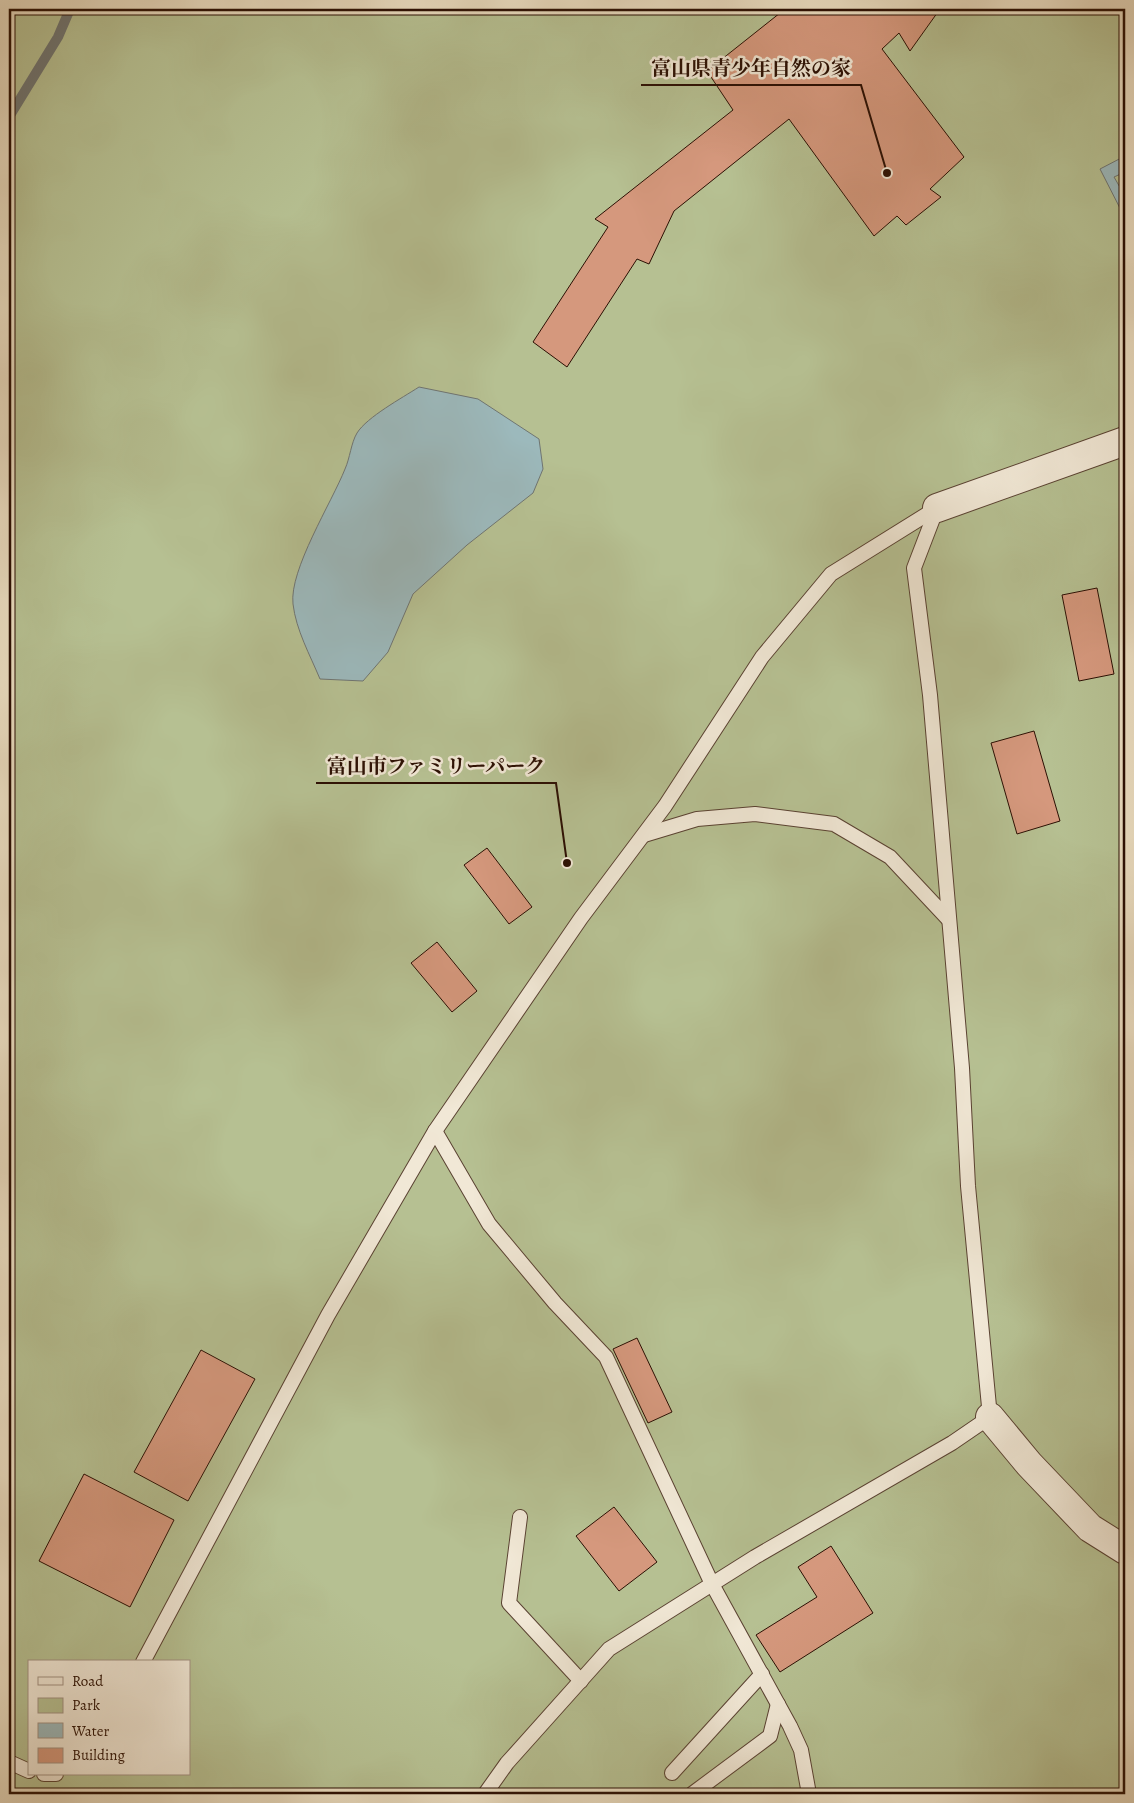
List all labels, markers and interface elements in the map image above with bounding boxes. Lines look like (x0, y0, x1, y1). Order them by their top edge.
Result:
callout: 富山県青少年自然の家 (641, 50, 861, 85)
text: 富山県青少年自然の家 (651, 55, 851, 82)
callout: 富山市ファミリーパーク (316, 748, 556, 783)
text: 富山市ファミリーパーク (327, 753, 545, 780)
legend (28, 1660, 190, 1776)
text: Road (72, 1671, 104, 1691)
text: Park (72, 1695, 101, 1715)
text: Water (71, 1721, 109, 1741)
text: Building (72, 1745, 125, 1765)

